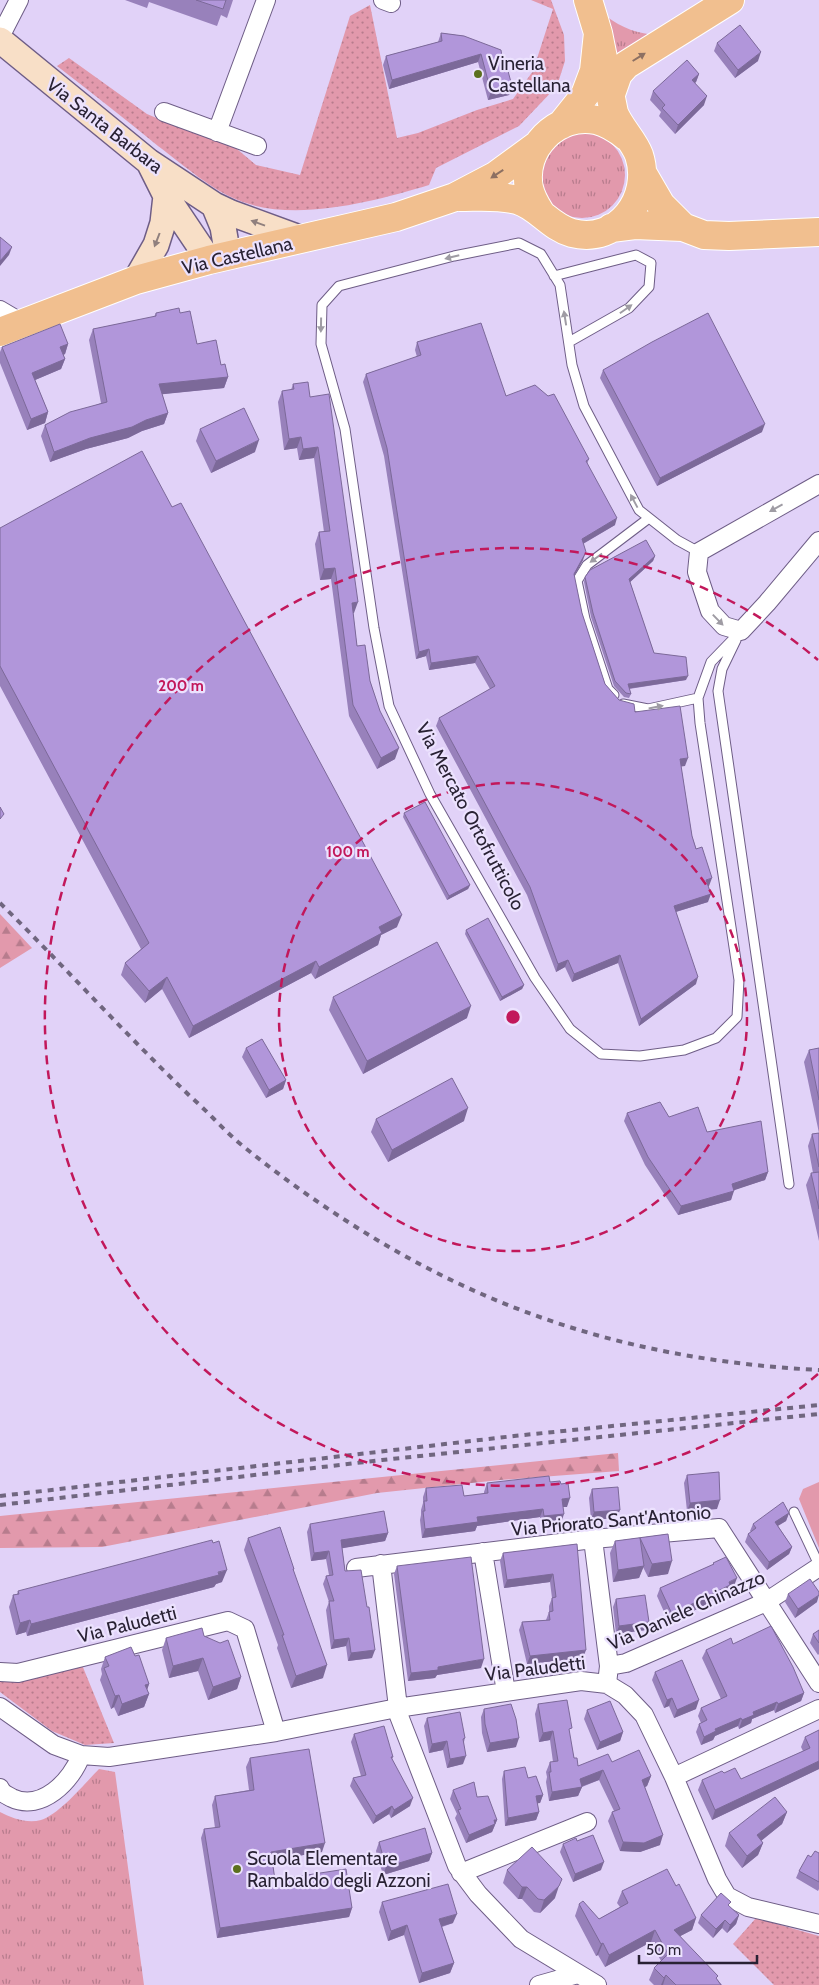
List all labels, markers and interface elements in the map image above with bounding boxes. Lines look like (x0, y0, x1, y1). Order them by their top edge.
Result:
place label: Vineria Castellana (488, 52, 571, 97)
one-way arrow (632, 53, 645, 62)
marker: Vineria Castellana (472, 68, 484, 80)
street label: Via Santa Barbara (42, 73, 168, 178)
one-way arrow (491, 169, 504, 179)
one-way arrow (250, 219, 265, 227)
street label: Via Castellana (180, 232, 294, 279)
one-way arrow (153, 233, 161, 248)
one-way arrow (444, 253, 459, 261)
one-way arrow (619, 304, 633, 314)
one-way arrow (561, 309, 569, 325)
one-way arrow (317, 318, 325, 334)
one-way arrow (630, 493, 638, 508)
one-way arrow (769, 504, 784, 512)
one-way arrow (589, 553, 603, 563)
one-way arrow (712, 613, 724, 625)
text: 200 m (158, 677, 204, 695)
one-way arrow (648, 703, 664, 711)
street label: Via Mercato Ortofrutticolo (411, 718, 530, 914)
text: 100 m (326, 843, 370, 861)
centre of rings (504, 1008, 522, 1026)
street label: Via Priorato Sant'Antonio (510, 1500, 712, 1541)
street label: Via Daniele Chinazzo (604, 1566, 768, 1655)
street label: Via Paludetti (75, 1601, 179, 1648)
street label: Via Paludetti (483, 1651, 587, 1686)
place label: Scuola Elementare Rambaldo degli Azzoni (247, 1847, 430, 1892)
marker: Scuola Elementare Rambaldo degli Azzoni (231, 1863, 243, 1875)
scale bar (639, 1932, 756, 1964)
text: 50 m (646, 1941, 681, 1959)

